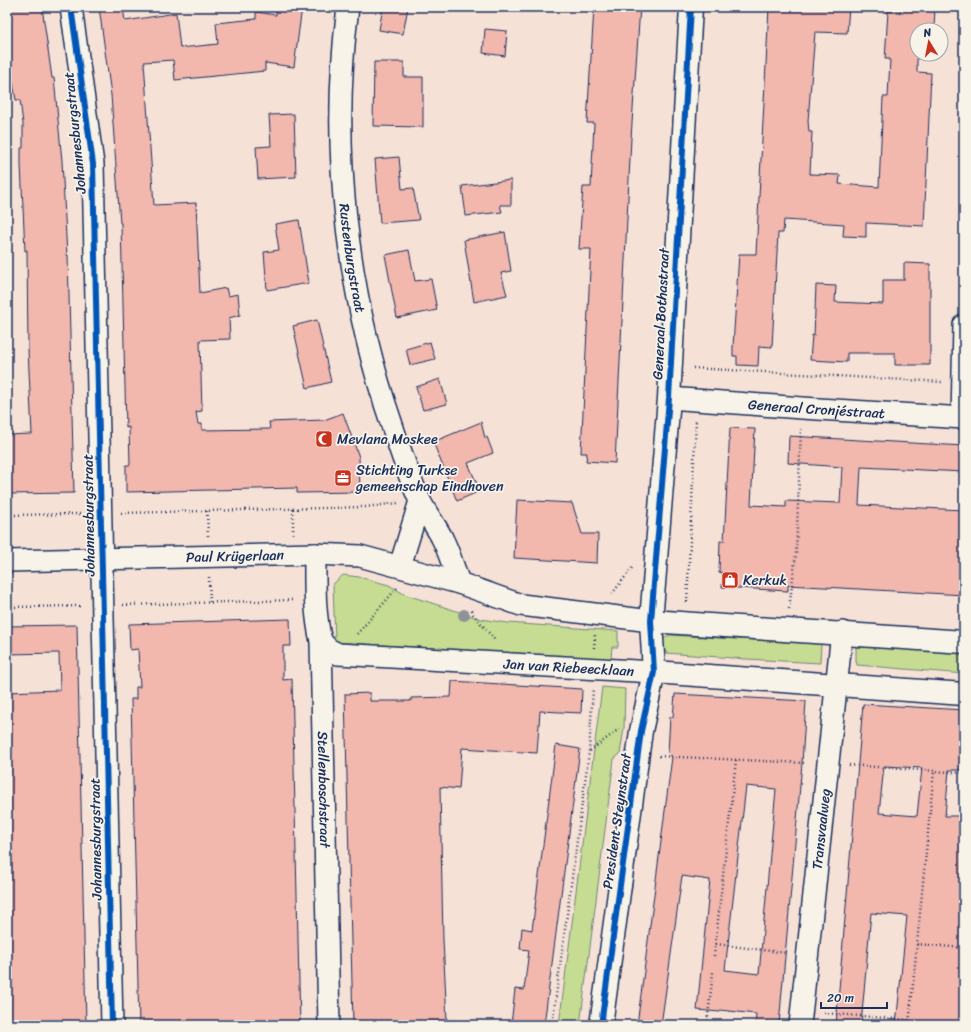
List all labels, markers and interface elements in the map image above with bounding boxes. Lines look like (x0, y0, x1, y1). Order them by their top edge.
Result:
north arrow (909, 22, 949, 62)
text: N (921, 23, 933, 43)
street label: Johannesburgstraat (56, 71, 94, 196)
street label: Rustenburgstraat (332, 202, 373, 315)
street label: Generaal Bothastraat (645, 246, 677, 380)
street label: Generaal Cronjéstraat (747, 391, 886, 426)
place label: Mevlana Moskee (337, 427, 438, 452)
mosque icon: Mevlana Moskee (314, 429, 334, 449)
street label: Johannesburgstraat (75, 454, 103, 577)
place label: Stichting Turkse gemeenschap Eindhoven (355, 458, 504, 499)
office icon: Stichting Turkse gemeenschap Eindhoven (333, 468, 353, 488)
street label: Paul Krügerlaan (186, 542, 285, 569)
place label: Kerkuk (743, 568, 787, 593)
shop icon: Kerkuk (720, 570, 740, 590)
street label: Jan van Riebeecklaan (502, 651, 635, 683)
street label: Stellenboschstraat (310, 731, 338, 850)
street label: President Steynstraat (595, 750, 639, 891)
street label: Johannesburgstraat (82, 778, 110, 901)
street label: Transvaalweg (804, 787, 838, 871)
scale bar (821, 984, 887, 1010)
text: 20 m (827, 987, 854, 1009)

